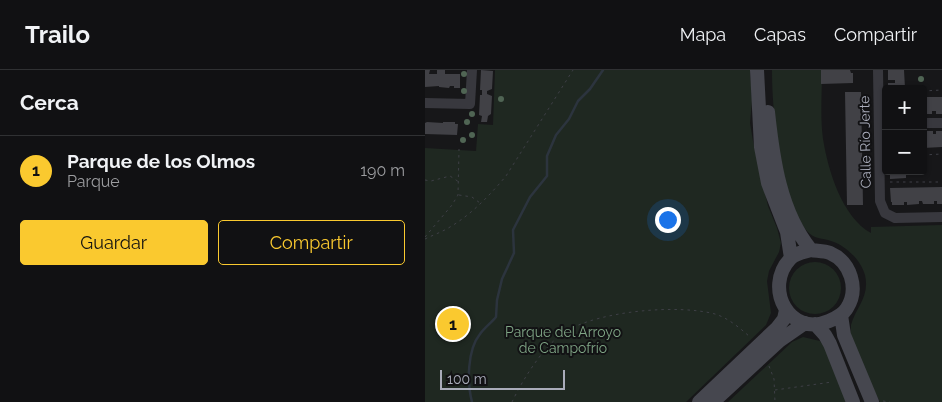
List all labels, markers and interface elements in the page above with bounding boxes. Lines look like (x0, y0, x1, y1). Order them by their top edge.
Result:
text: Trailo (25, 20, 90, 49)
text: Mapa (680, 24, 726, 45)
text: Capas (754, 24, 806, 45)
text: Compartir (834, 24, 917, 45)
map controls (882, 85, 927, 175)
button: + (882, 85, 927, 130)
text: Cerca (20, 90, 79, 115)
street label: Calle Río Jerte (856, 95, 874, 189)
button: − (882, 130, 927, 175)
text: Parque de los Olmos (67, 150, 255, 172)
text: 1 (32, 161, 40, 180)
text: 190 m (360, 161, 405, 180)
text: Parque (67, 172, 120, 191)
your location (655, 207, 681, 233)
button: Guardar (20, 220, 208, 265)
button: Compartir (218, 220, 405, 265)
pin: 1 (437, 305, 469, 343)
park label: Parque del Arroyo de Campofrío (505, 324, 621, 356)
scale bar (440, 367, 565, 390)
text: 100 m (447, 371, 487, 387)

